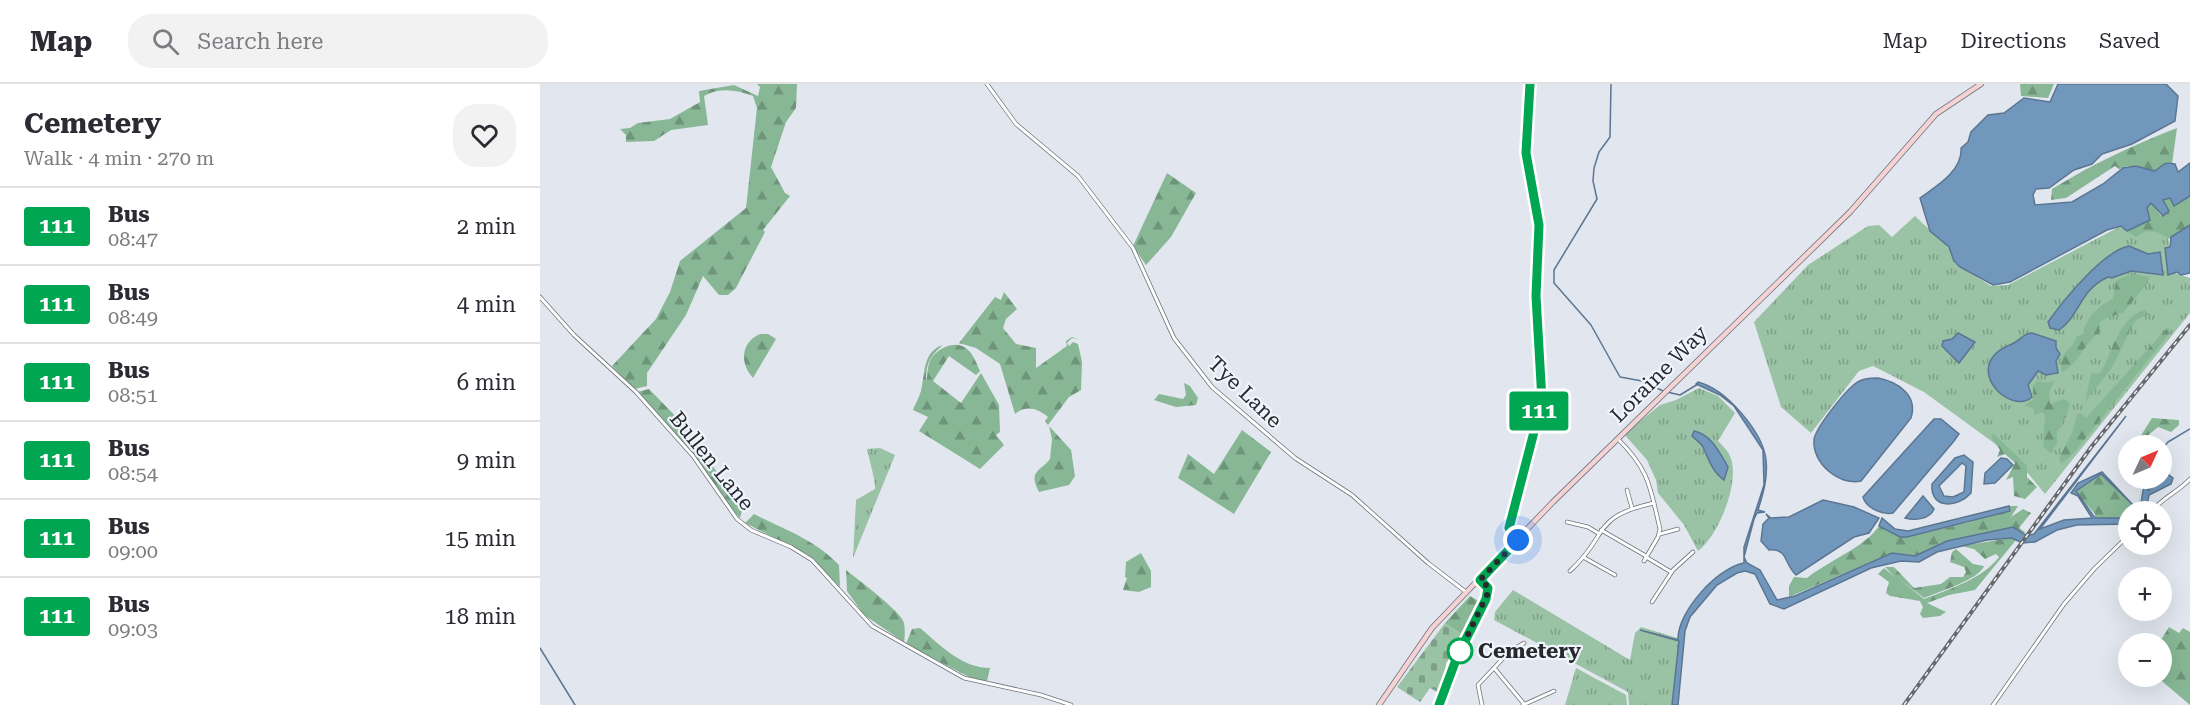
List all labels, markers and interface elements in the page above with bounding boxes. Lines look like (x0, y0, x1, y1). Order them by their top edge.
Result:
search box (128, 14, 548, 68)
text: Map (30, 25, 92, 58)
icon: search (149, 25, 182, 58)
text: Search here (197, 29, 323, 54)
text: Map (1883, 29, 1927, 53)
text: Directions (1960, 29, 2066, 53)
text: Saved (2099, 29, 2160, 53)
button: heart (453, 104, 516, 167)
text: Cemetery (24, 107, 161, 140)
text: Walk · 4 min · 270 m (24, 146, 214, 170)
text: Bus (108, 202, 150, 227)
text: 111 (39, 214, 75, 238)
text: 2 min (457, 214, 516, 239)
text: 08:47 (108, 227, 158, 251)
text: Bus (108, 280, 150, 305)
text: 111 (39, 292, 75, 316)
text: 4 min (457, 292, 516, 317)
text: 08:49 (108, 305, 158, 329)
street label: Loraine Way (1606, 320, 1713, 427)
street label: Tye Lane (1203, 351, 1287, 433)
text: Bus (108, 358, 150, 383)
text: 111 (39, 370, 75, 394)
text: 6 min (457, 370, 516, 395)
text: 08:51 (108, 383, 158, 407)
line badge: 111 (1504, 392, 1574, 430)
text: 111 (1521, 399, 1557, 423)
street label: Bullen Lane (665, 407, 759, 515)
north arrow (2118, 435, 2172, 489)
map controls (2118, 435, 2172, 687)
text: Bus (108, 436, 150, 461)
text: 111 (39, 448, 75, 472)
text: 9 min (457, 448, 516, 473)
text: 08:54 (108, 461, 158, 485)
button: locate (2118, 501, 2172, 555)
text: Bus (108, 514, 150, 539)
your location (1503, 525, 1533, 555)
text: 111 (39, 526, 75, 550)
text: 15 min (445, 526, 516, 551)
text: 09:00 (108, 539, 158, 563)
button: + (2118, 567, 2172, 621)
text: Bus (108, 592, 150, 617)
text: 111 (39, 604, 75, 628)
text: 18 min (445, 604, 516, 629)
text: 09:03 (108, 617, 158, 641)
button: − (2118, 633, 2172, 687)
marker: Cemetery (1447, 638, 1473, 664)
place label: Cemetery (1478, 639, 1581, 663)

